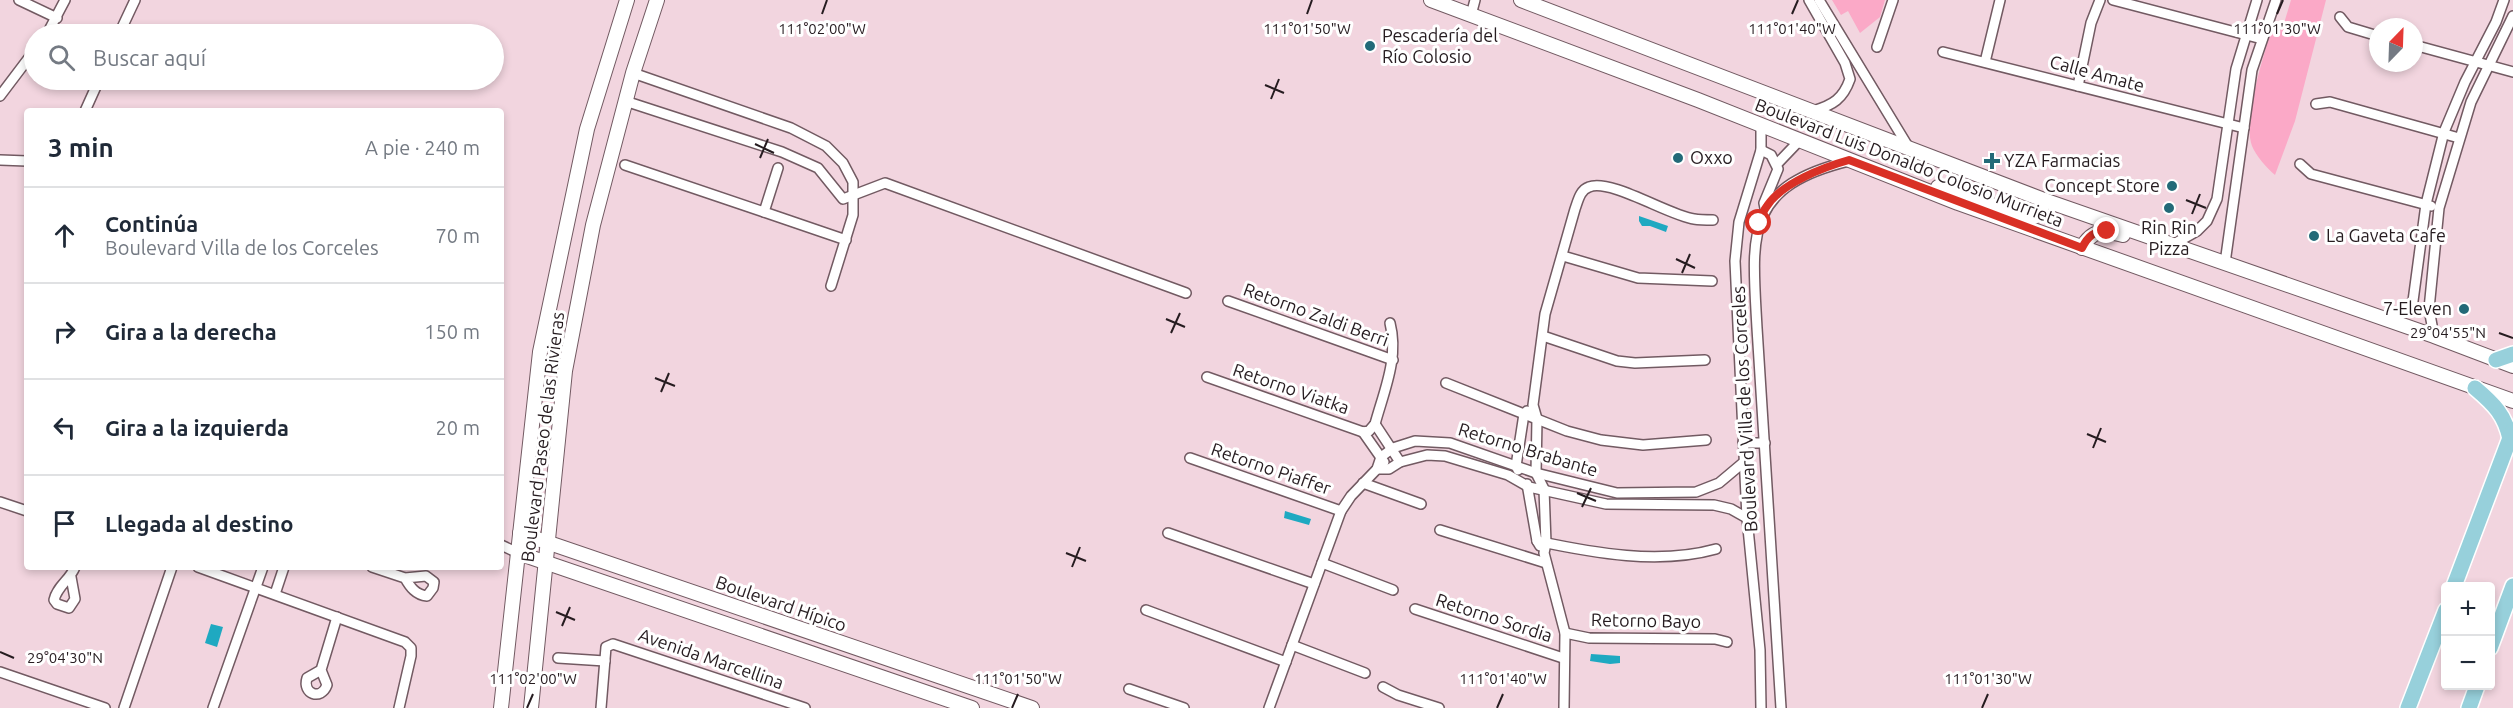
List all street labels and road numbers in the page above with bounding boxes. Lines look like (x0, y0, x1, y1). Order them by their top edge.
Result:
street label: Calle Amate (2048, 51, 2147, 95)
street label: Boulevard Luis Donaldo Colosio Murrieta (1752, 94, 2066, 230)
street label: Retorno Zaldi Berri (1241, 278, 1392, 350)
street label: Boulevard Villa de los Corceles (1728, 285, 1760, 533)
street label: Boulevard Paseo de las Rivieras (517, 311, 567, 563)
street label: Retorno Viatka (1231, 359, 1352, 417)
street label: Retorno Brabante (1456, 418, 1601, 480)
street label: Retorno Piaffer (1209, 438, 1334, 498)
street label: Boulevard Hípico (713, 571, 849, 635)
street label: Retorno Sordia (1434, 589, 1555, 645)
street label: Retorno Bayo (1591, 609, 1701, 631)
street label: Avenida Marcellina (636, 624, 786, 692)

